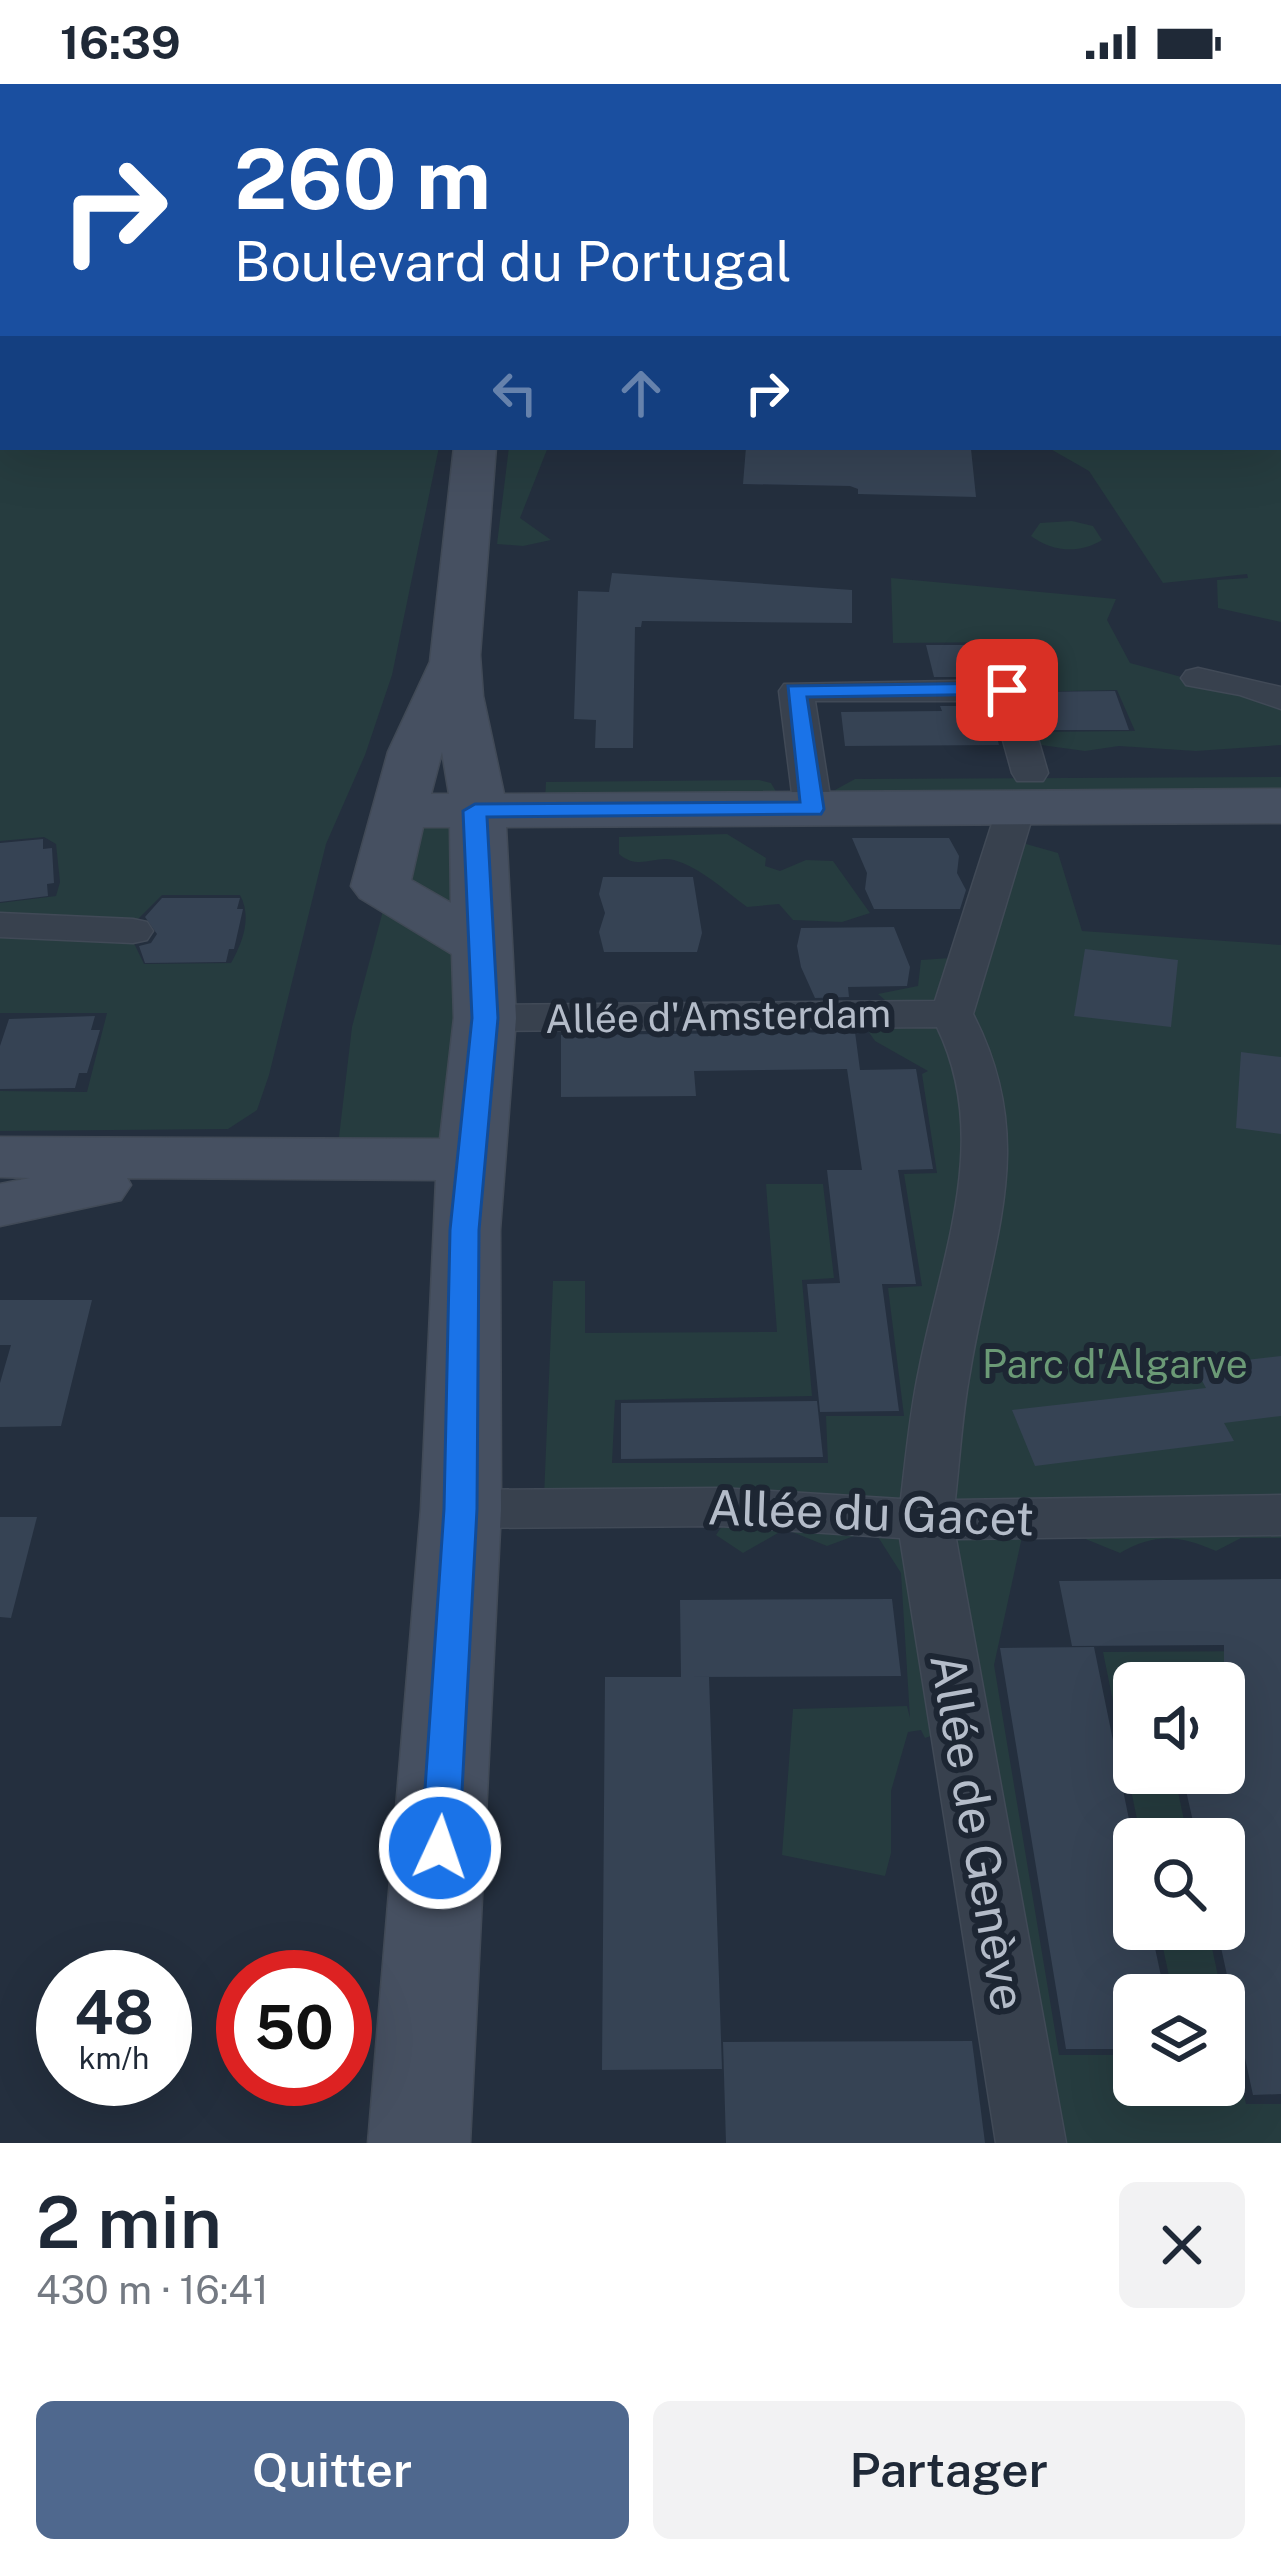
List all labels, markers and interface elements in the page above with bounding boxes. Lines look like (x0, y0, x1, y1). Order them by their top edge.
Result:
text: 16:39 (60, 16, 181, 69)
text: 260 m (234, 129, 491, 228)
icon: right (36, 132, 192, 288)
text: Boulevard du Portugal (234, 230, 792, 293)
icon: left (482, 360, 548, 426)
icon: ahead (608, 360, 674, 426)
icon: right (734, 360, 800, 426)
pin (956, 639, 1058, 741)
icon: arrive (974, 657, 1040, 723)
street label: Allée d'Amsterdam (545, 990, 891, 1042)
park label: Parc d'Algarve (982, 1341, 1248, 1387)
street label: Allée du Gacet (707, 1478, 1035, 1547)
street label: Allée de Genève (919, 1649, 1038, 2015)
map controls (1113, 1662, 1245, 2106)
button: sound (1113, 1662, 1245, 1794)
position arrow (377, 1785, 503, 1911)
button: search (1113, 1818, 1245, 1950)
speed limit sign: 50 (216, 1950, 372, 2106)
button: layers (1113, 1974, 1245, 2106)
text: 48 (74, 1977, 154, 2048)
text: km/h (79, 2040, 149, 2076)
text: 2 min (36, 2180, 222, 2264)
button: close (1119, 2182, 1245, 2308)
text: 430 m · 16:41 (36, 2267, 269, 2313)
button: Quitter (36, 2401, 629, 2539)
button: Partager (653, 2401, 1245, 2539)

